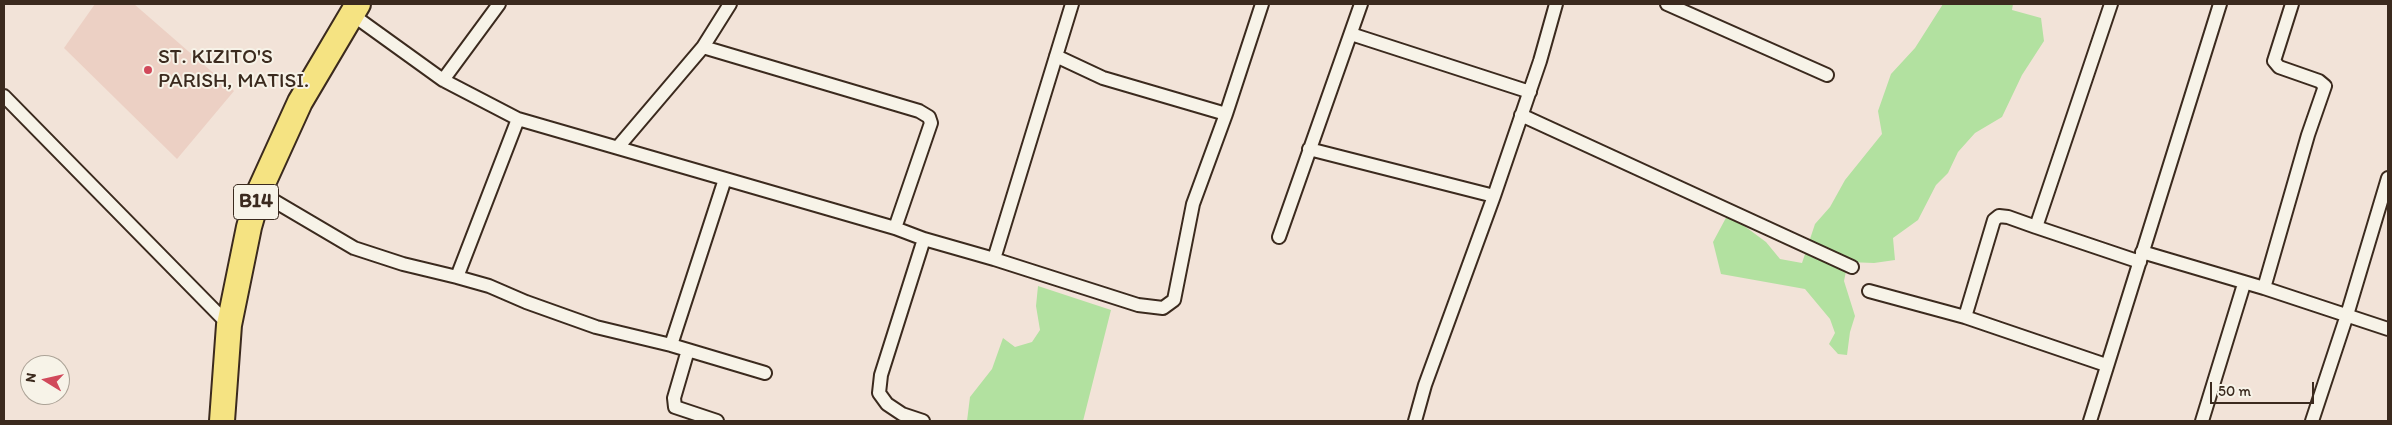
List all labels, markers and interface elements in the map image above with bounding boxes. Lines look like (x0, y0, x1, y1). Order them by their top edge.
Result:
place label: ST. KIZITO'S PARISH, MATISI. (158, 45, 309, 95)
marker: ST. KIZITO'S PARISH, MATISI. (142, 64, 154, 76)
road number: B14 (234, 184, 278, 220)
north arrow (20, 355, 70, 405)
text: N (22, 372, 40, 384)
scale bar (2212, 372, 2316, 404)
text: 50 m (2218, 382, 2251, 400)

